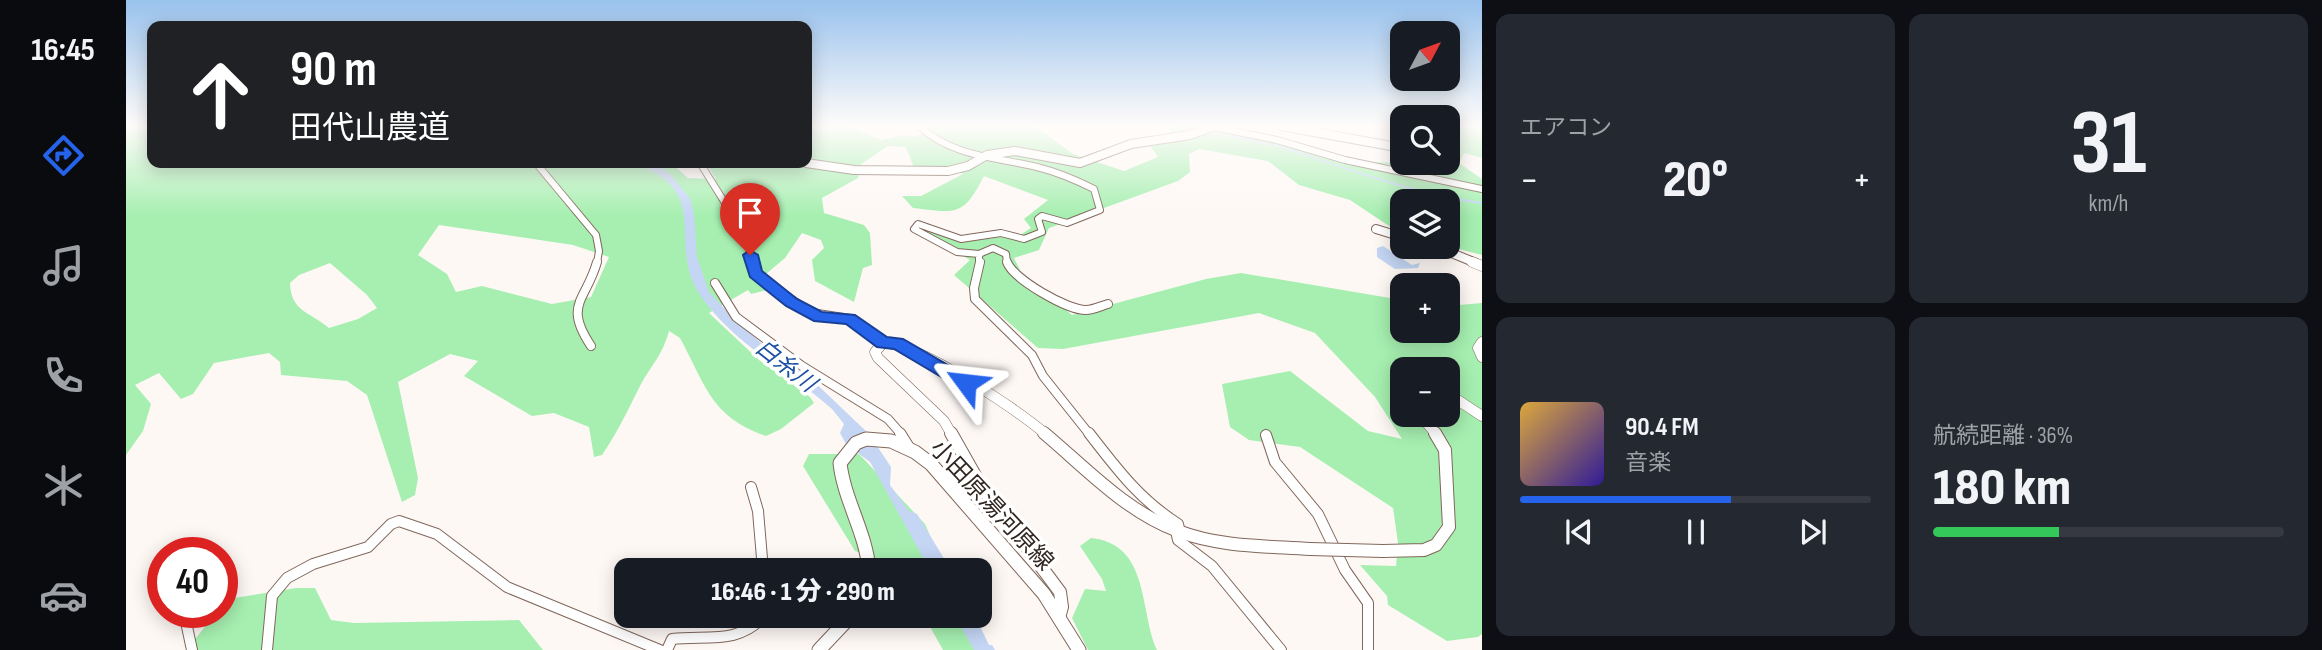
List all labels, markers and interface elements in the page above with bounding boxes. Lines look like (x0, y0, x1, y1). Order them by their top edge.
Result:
north arrow (1390, 21, 1460, 91)
map controls (1390, 21, 1460, 427)
text: 16:45 (31, 31, 95, 70)
text: 90 m (290, 41, 377, 100)
icon: ahead (175, 49, 266, 140)
text: 31 (2070, 90, 2147, 199)
button: search (1390, 105, 1460, 175)
text: 田代山農道 (290, 109, 450, 148)
text: エアコン (1520, 114, 1612, 142)
icon: directions (39, 131, 88, 180)
text: 20° (1663, 149, 1728, 212)
text: − (1520, 158, 1539, 203)
text: + (1852, 158, 1871, 203)
pin (720, 183, 780, 255)
button: layers (1390, 189, 1460, 259)
text: km/h (2089, 190, 2128, 218)
icon: arrive (731, 194, 769, 232)
icon: music (39, 241, 88, 290)
button: + (1390, 273, 1460, 343)
water label: 白糸川 (750, 334, 824, 400)
position arrow (929, 346, 1003, 420)
icon: phone (39, 351, 88, 400)
button: − (1390, 357, 1460, 427)
text: 90.4 FM (1625, 412, 1699, 443)
text: 航続距離 · 36% (1933, 422, 2073, 450)
street label: 小田原湯河原線 (924, 434, 1060, 577)
text: 音楽 (1625, 449, 1671, 477)
text: 180 km (1933, 457, 2071, 520)
icon: climate (39, 461, 88, 510)
icon: previous (1560, 513, 1598, 551)
icon: pause (1677, 513, 1715, 551)
icon: next (1794, 513, 1832, 551)
speed limit sign: 40 (147, 537, 238, 628)
icon: car (39, 571, 88, 620)
text: 16:46 · 1 分 · 290 m (711, 577, 895, 608)

